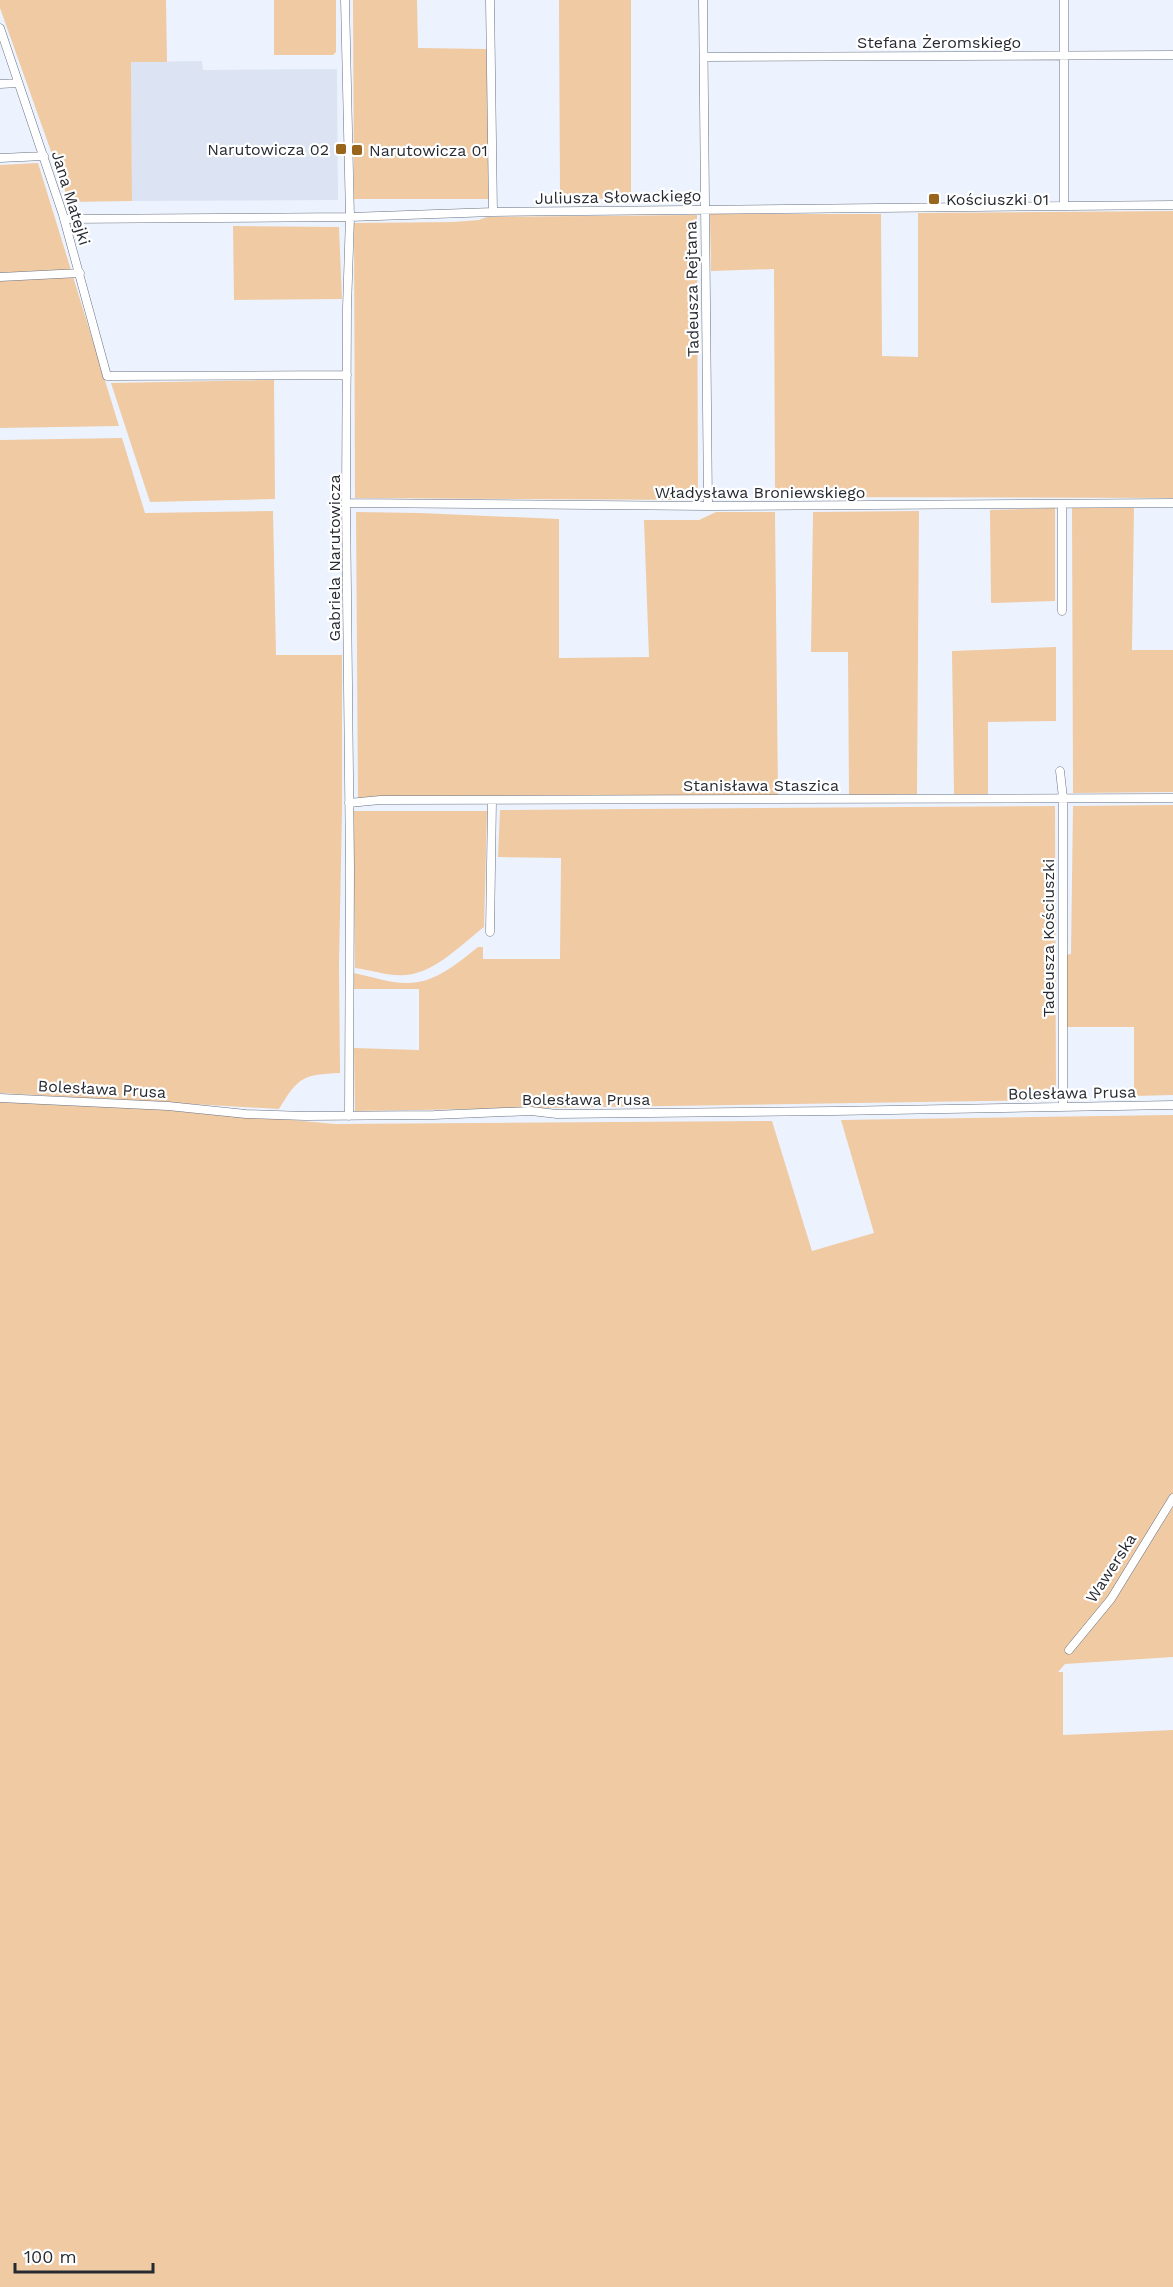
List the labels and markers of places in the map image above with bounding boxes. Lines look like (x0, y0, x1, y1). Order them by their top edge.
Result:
place label: Narutowicza 02 (207, 140, 329, 159)
place label: Narutowicza 01 (369, 141, 488, 160)
marker: Narutowicza 02 (334, 142, 348, 156)
marker: Narutowicza 01 (350, 143, 364, 157)
place label: Kościuszki 01 (946, 190, 1049, 209)
marker: Kościuszki 01 (927, 192, 941, 206)

